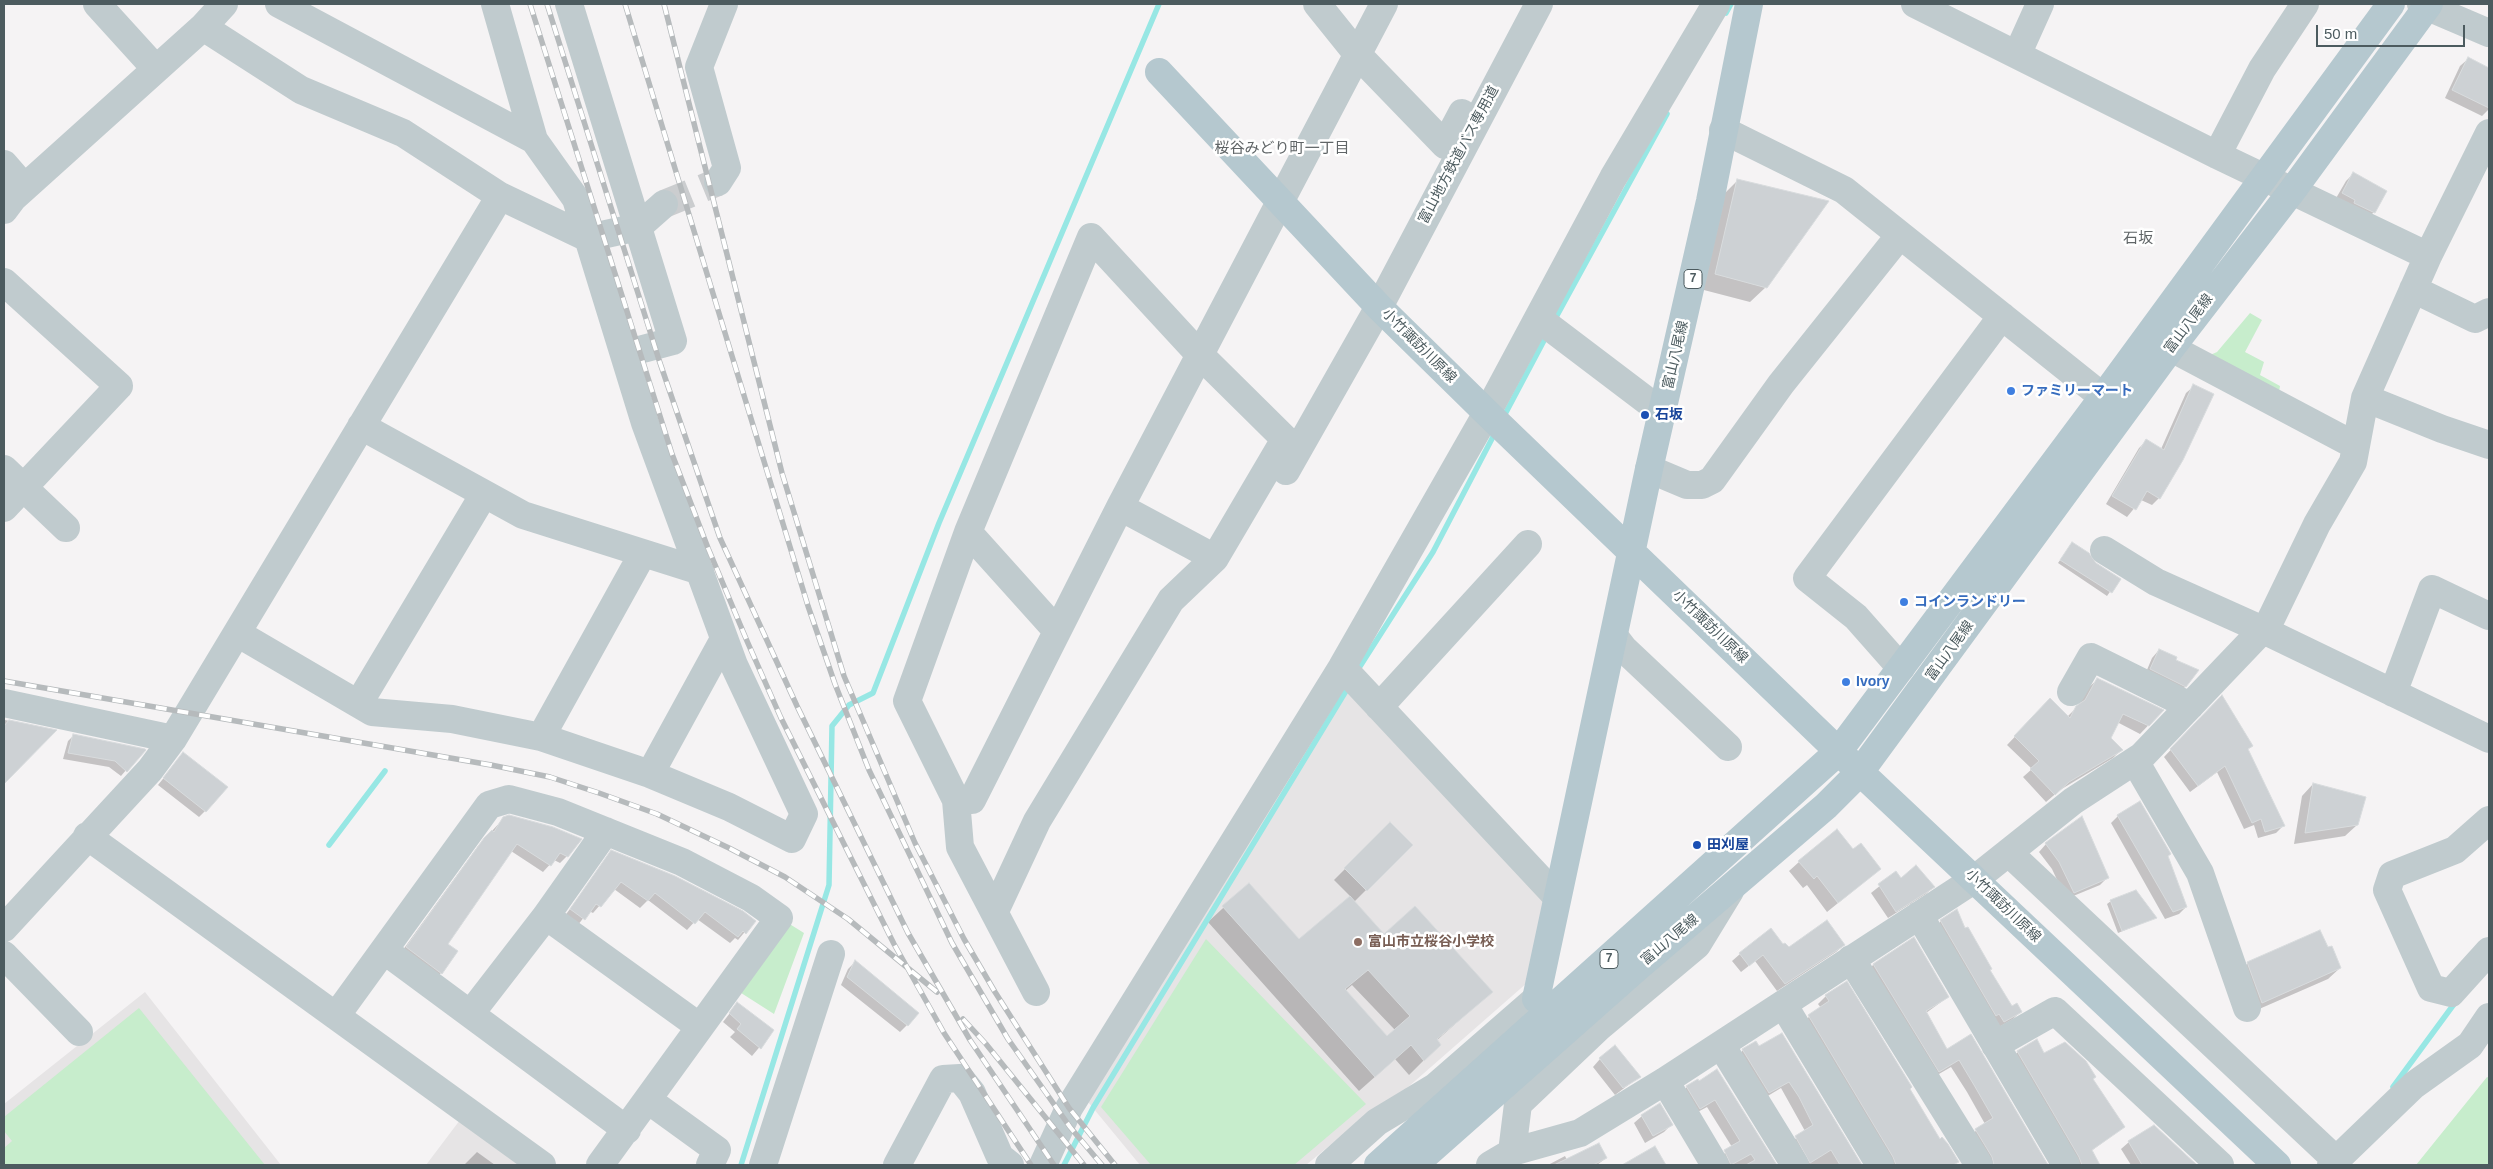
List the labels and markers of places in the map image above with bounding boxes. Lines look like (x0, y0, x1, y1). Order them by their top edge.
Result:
place label: ファミリーマート (2021, 383, 2133, 399)
marker: ファミリーマート (2005, 385, 2017, 397)
place label: 石坂 (1655, 407, 1683, 423)
marker: 石坂 (1639, 409, 1651, 421)
place label: コインランドリー (1914, 594, 2026, 610)
marker: コインランドリー (1898, 596, 1910, 608)
place label: Ivory (1856, 674, 1889, 690)
marker: Ivory (1840, 676, 1852, 688)
place label: 田刈屋 (1707, 837, 1749, 853)
marker: 田刈屋 (1691, 839, 1703, 851)
place label: 富山市立桜谷小学校 (1368, 934, 1494, 950)
marker: 富山市立桜谷小学校 (1352, 936, 1364, 948)

